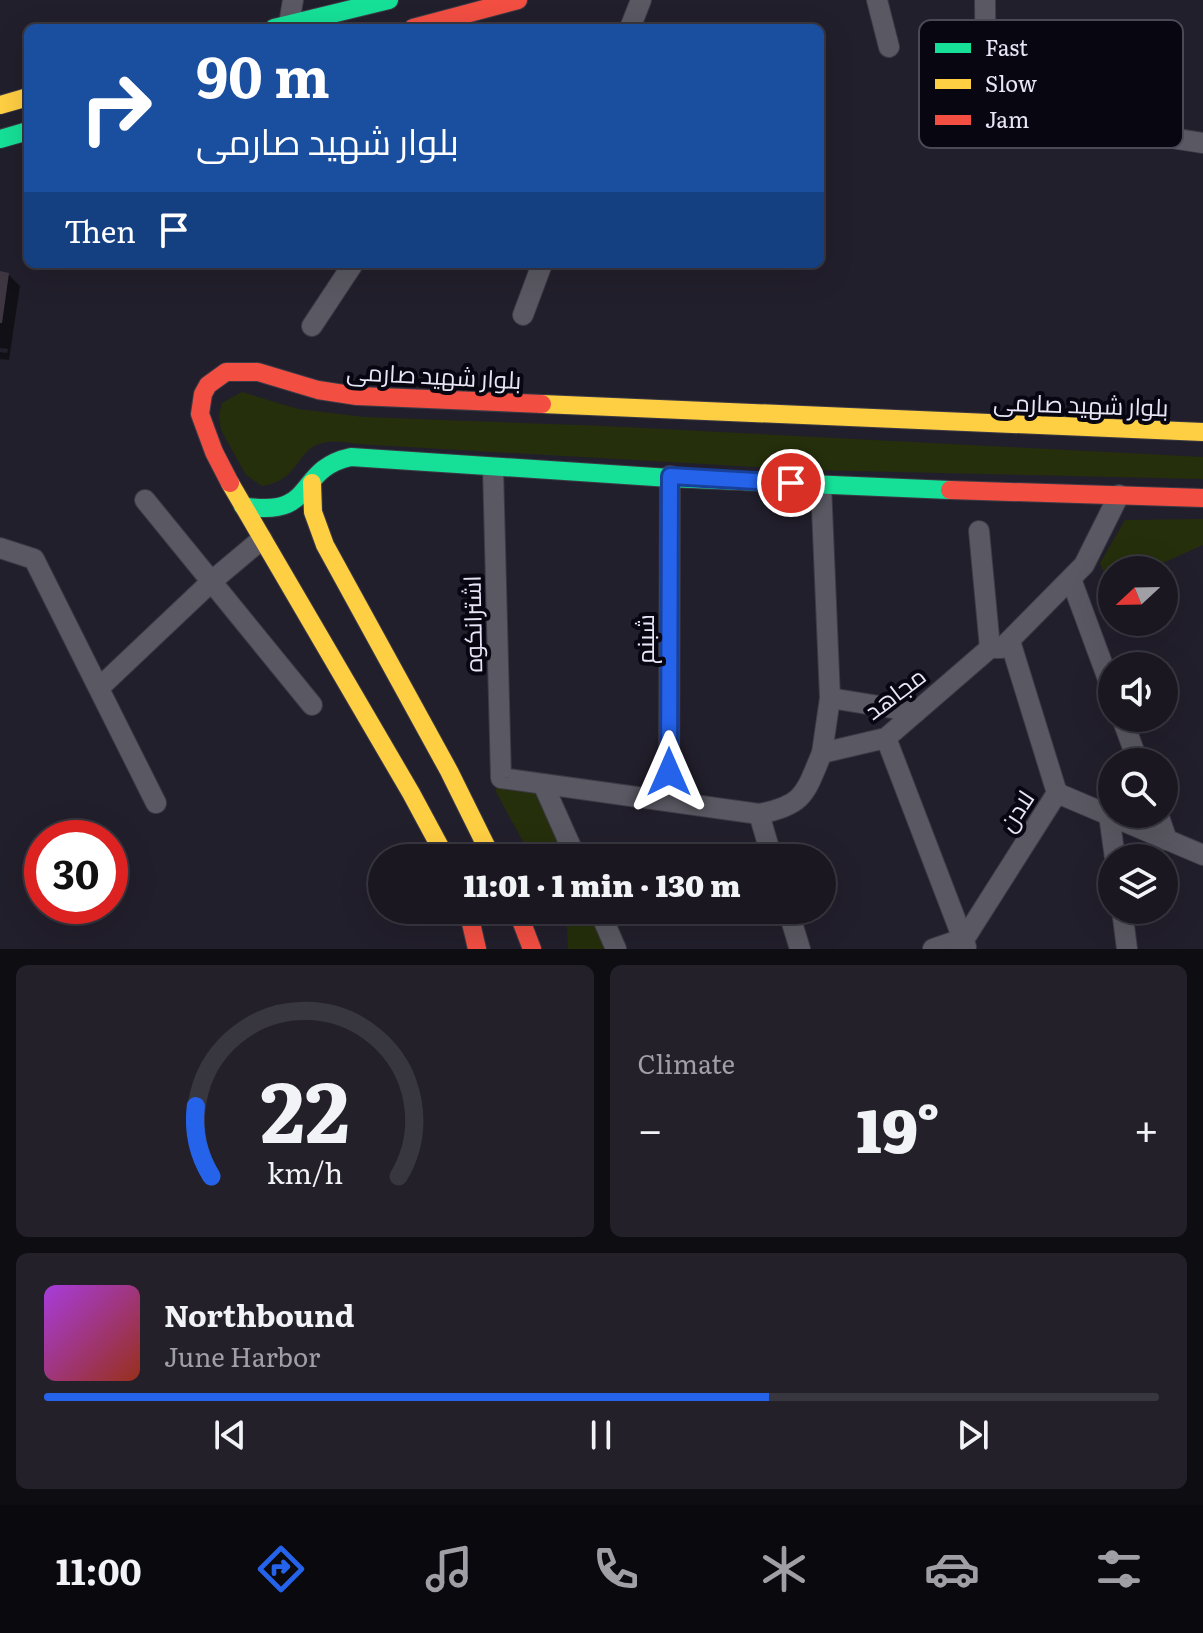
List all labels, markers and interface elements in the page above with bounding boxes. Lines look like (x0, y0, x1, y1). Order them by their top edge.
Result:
legend (919, 20, 1183, 148)
text: Fast (985, 30, 1028, 63)
text: 90 m (196, 32, 330, 115)
icon: right (64, 56, 168, 160)
text: Slow (985, 66, 1037, 99)
text: Jam (985, 102, 1029, 135)
text: بلوار شهید صارمی (196, 113, 459, 166)
text: Then (64, 208, 136, 252)
icon: arrive (152, 208, 196, 252)
street label: بلوار شهید صارمی (346, 352, 522, 396)
street label: بلوار شهید صارمی (993, 382, 1169, 424)
pin (757, 449, 825, 517)
icon: arrive (769, 461, 813, 505)
north arrow (1098, 556, 1178, 636)
map controls (1098, 556, 1178, 924)
street label: اشترانکوه (453, 575, 489, 673)
street label: شبنم (626, 614, 662, 664)
button: sound (1098, 652, 1178, 732)
street label: مجاهد (856, 657, 932, 727)
position arrow (627, 730, 711, 814)
button: search (1098, 748, 1178, 828)
street label: لادن (989, 782, 1041, 838)
speed limit sign: 30 (24, 820, 128, 924)
button: layers (1098, 844, 1178, 924)
text: 11:01 · 1 min · 130 m (463, 862, 741, 906)
text: Climate (638, 1043, 735, 1082)
text: 22 (260, 1045, 349, 1169)
text: 19° (857, 1082, 940, 1171)
text: − (638, 1094, 663, 1160)
text: + (1133, 1094, 1159, 1160)
text: km/h (267, 1150, 343, 1193)
text: Northbound (164, 1292, 355, 1336)
text: June Harbor (164, 1336, 320, 1375)
icon: previous (208, 1413, 252, 1457)
icon: pause (579, 1413, 623, 1457)
icon: next (951, 1413, 995, 1457)
icon: directions (253, 1541, 309, 1597)
icon: music (421, 1541, 477, 1597)
icon: phone (588, 1541, 644, 1597)
icon: climate (756, 1541, 812, 1597)
icon: car (924, 1541, 980, 1597)
icon: filters (1091, 1541, 1147, 1597)
text: 11:00 (56, 1543, 142, 1596)

